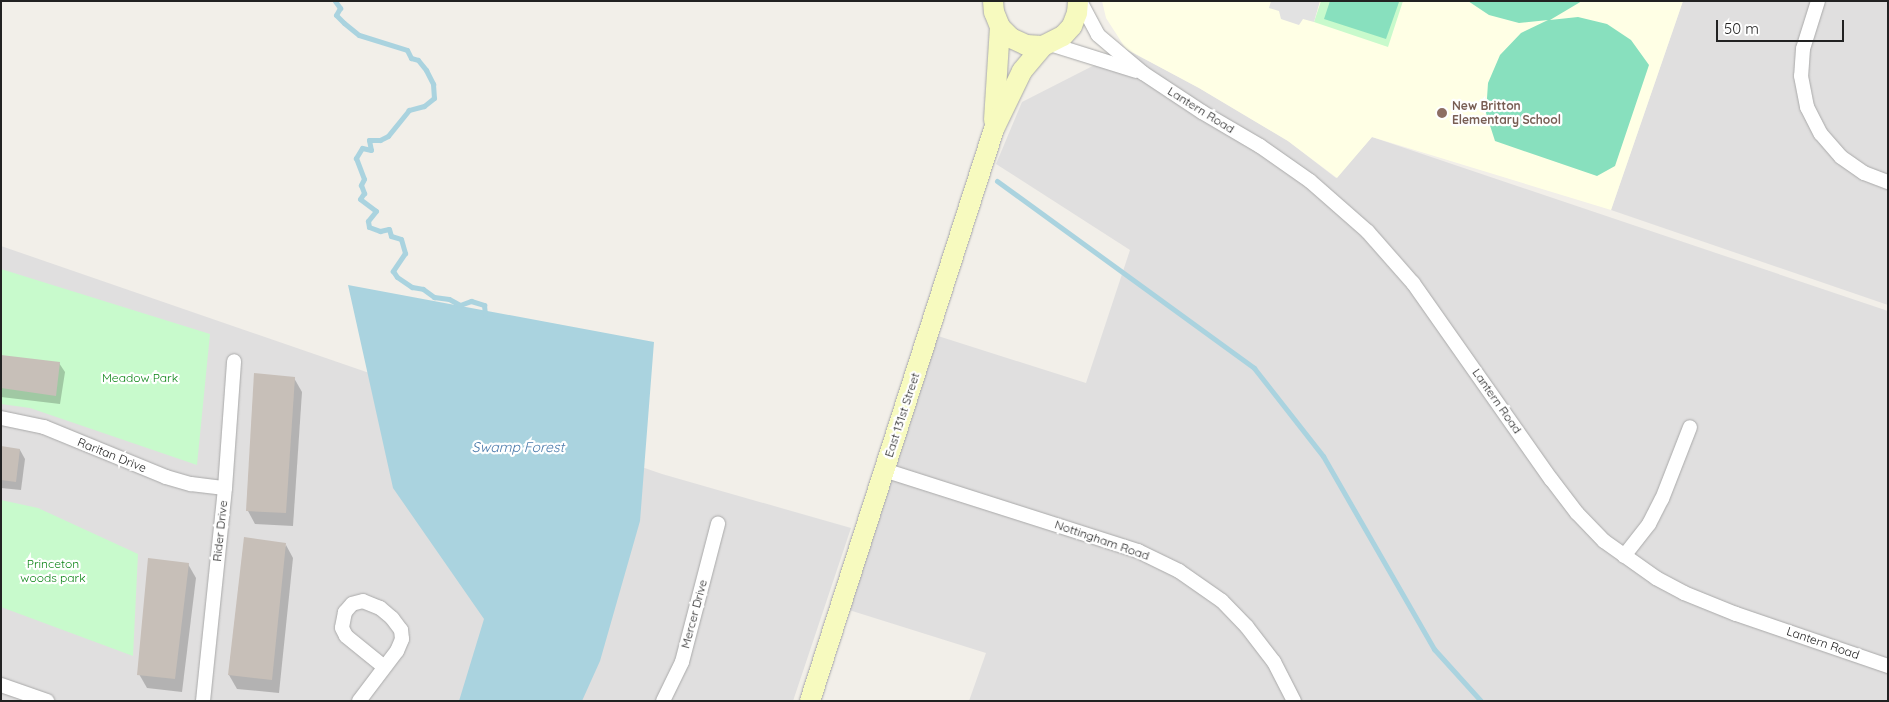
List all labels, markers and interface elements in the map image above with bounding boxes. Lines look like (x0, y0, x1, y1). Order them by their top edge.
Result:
scale bar (1719, 10, 1846, 42)
text: 50 m (1724, 19, 1759, 38)
street label: Lantern Road (1165, 84, 1237, 136)
place label: New Britton Elementary School (1452, 99, 1561, 127)
marker: New Britton Elementary School (1436, 107, 1448, 119)
street label: Lantern Road (1469, 366, 1525, 436)
park label: Meadow Park (102, 371, 178, 385)
street label: East 131st Street (882, 371, 922, 459)
street label: Raritan Drive (75, 435, 149, 475)
water label: Swamp Forest (472, 439, 564, 455)
street label: Rider Drive (210, 500, 230, 562)
street label: Nottingham Road (1053, 517, 1151, 563)
park label: Princeton woods park (20, 557, 86, 585)
street label: Mercer Drive (678, 578, 710, 650)
street label: Lantern Road (1785, 624, 1861, 662)

